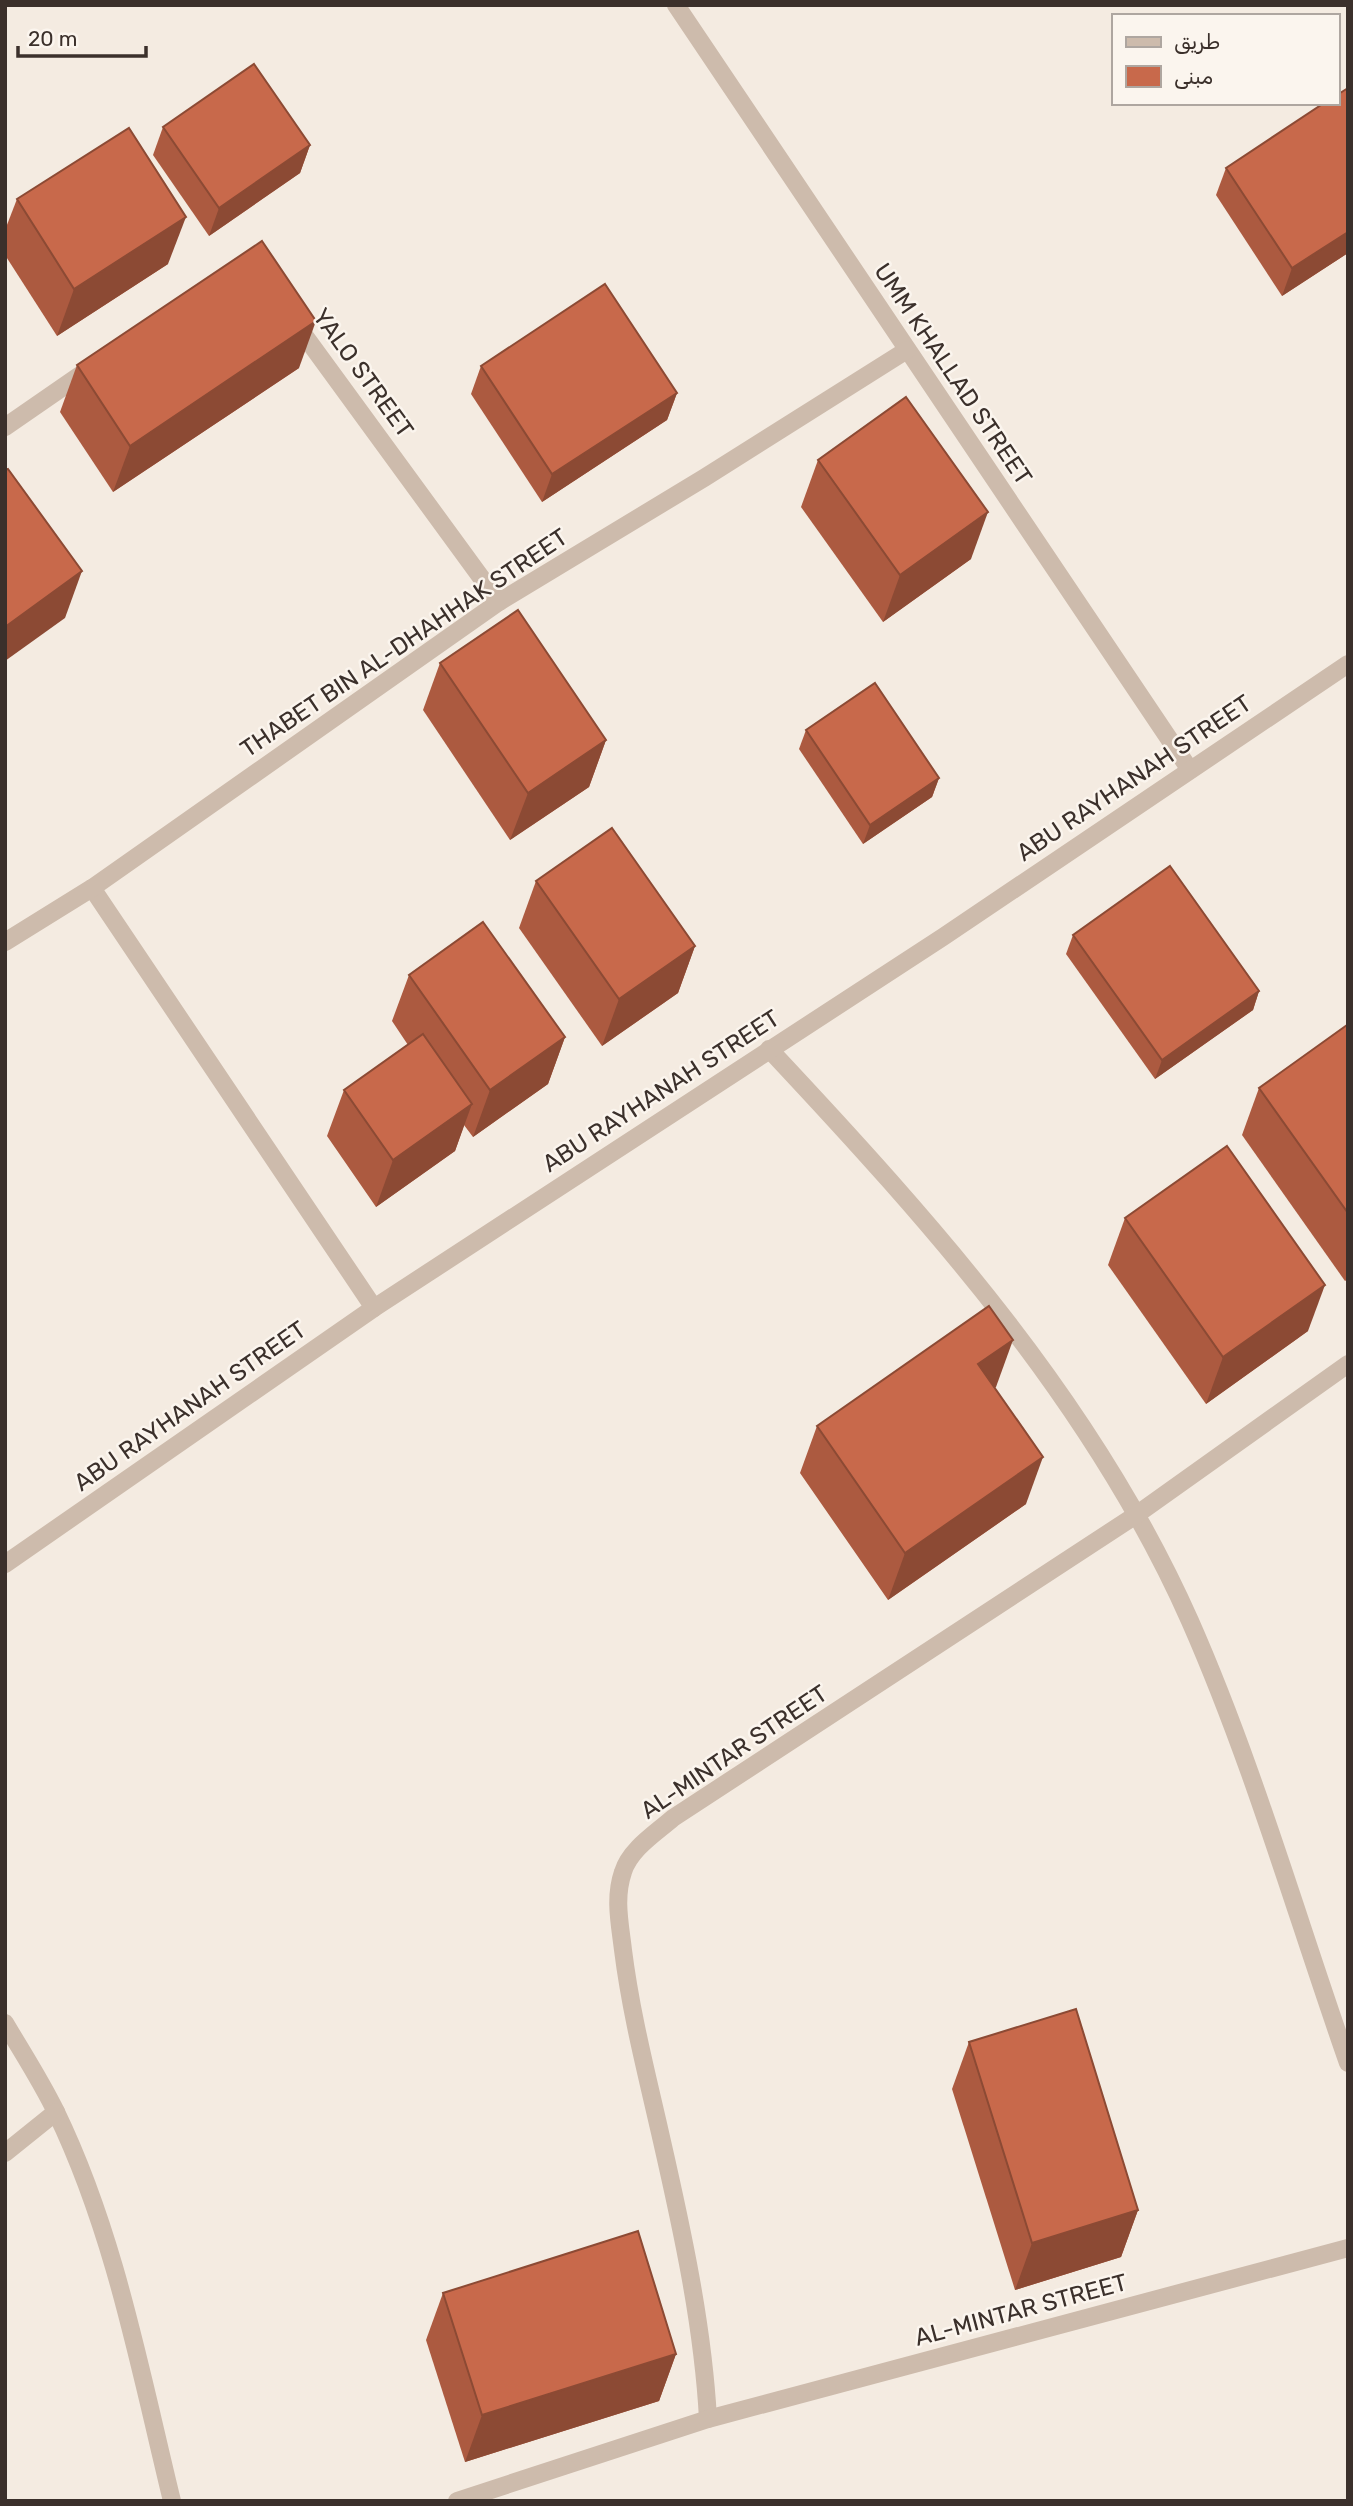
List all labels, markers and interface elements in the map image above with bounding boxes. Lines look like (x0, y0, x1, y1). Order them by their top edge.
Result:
scale bar (18, 14, 145, 58)
legend (1112, 14, 1339, 105)
text: 20 m (28, 26, 77, 51)
text: طريق (1174, 29, 1220, 54)
text: مبنى (1174, 64, 1213, 89)
street label: UMM KHALLAD STREET (868, 258, 1038, 490)
street label: YALO STREET (307, 303, 419, 443)
street label: THABET BIN AL-DHAHHAK STREET (235, 523, 573, 763)
street label: ABU RAYHANAH STREET (1011, 689, 1257, 867)
street label: ABU RAYHANAH STREET (537, 1004, 785, 1178)
street label: ABU RAYHANAH STREET (69, 1315, 311, 1497)
street label: AL-MINTAR STREET (635, 1679, 833, 1825)
street label: AL-MINTAR STREET (912, 2268, 1130, 2352)

